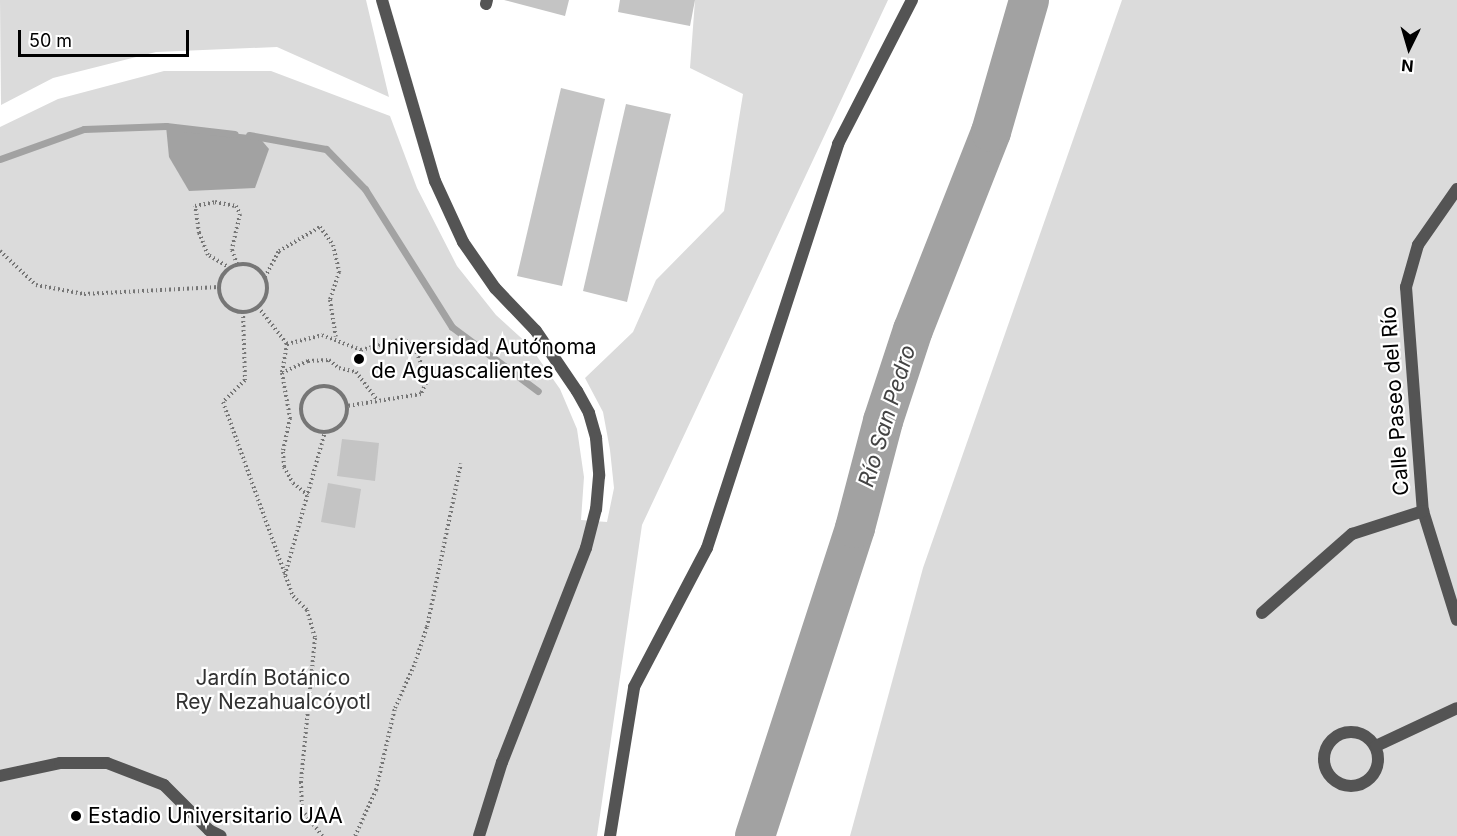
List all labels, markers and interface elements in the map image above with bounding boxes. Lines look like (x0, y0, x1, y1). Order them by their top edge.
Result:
scale bar (21, 18, 192, 56)
north arrow (1379, 18, 1439, 78)
text: 50 m (29, 30, 72, 51)
text: N (1400, 55, 1414, 76)
street label: Calle Paseo del Río (1376, 305, 1414, 497)
place label: Universidad Autónoma de Aguascalientes (371, 334, 597, 384)
water label: Río San Pedro (853, 342, 921, 490)
marker: Universidad Autónoma de Aguascalientes (352, 352, 366, 366)
park label: Jardín Botánico Rey Nezahualcóyotl (175, 665, 371, 715)
place label: Estadio Universitario UAA (88, 803, 343, 829)
marker: Estadio Universitario UAA (69, 809, 83, 823)

